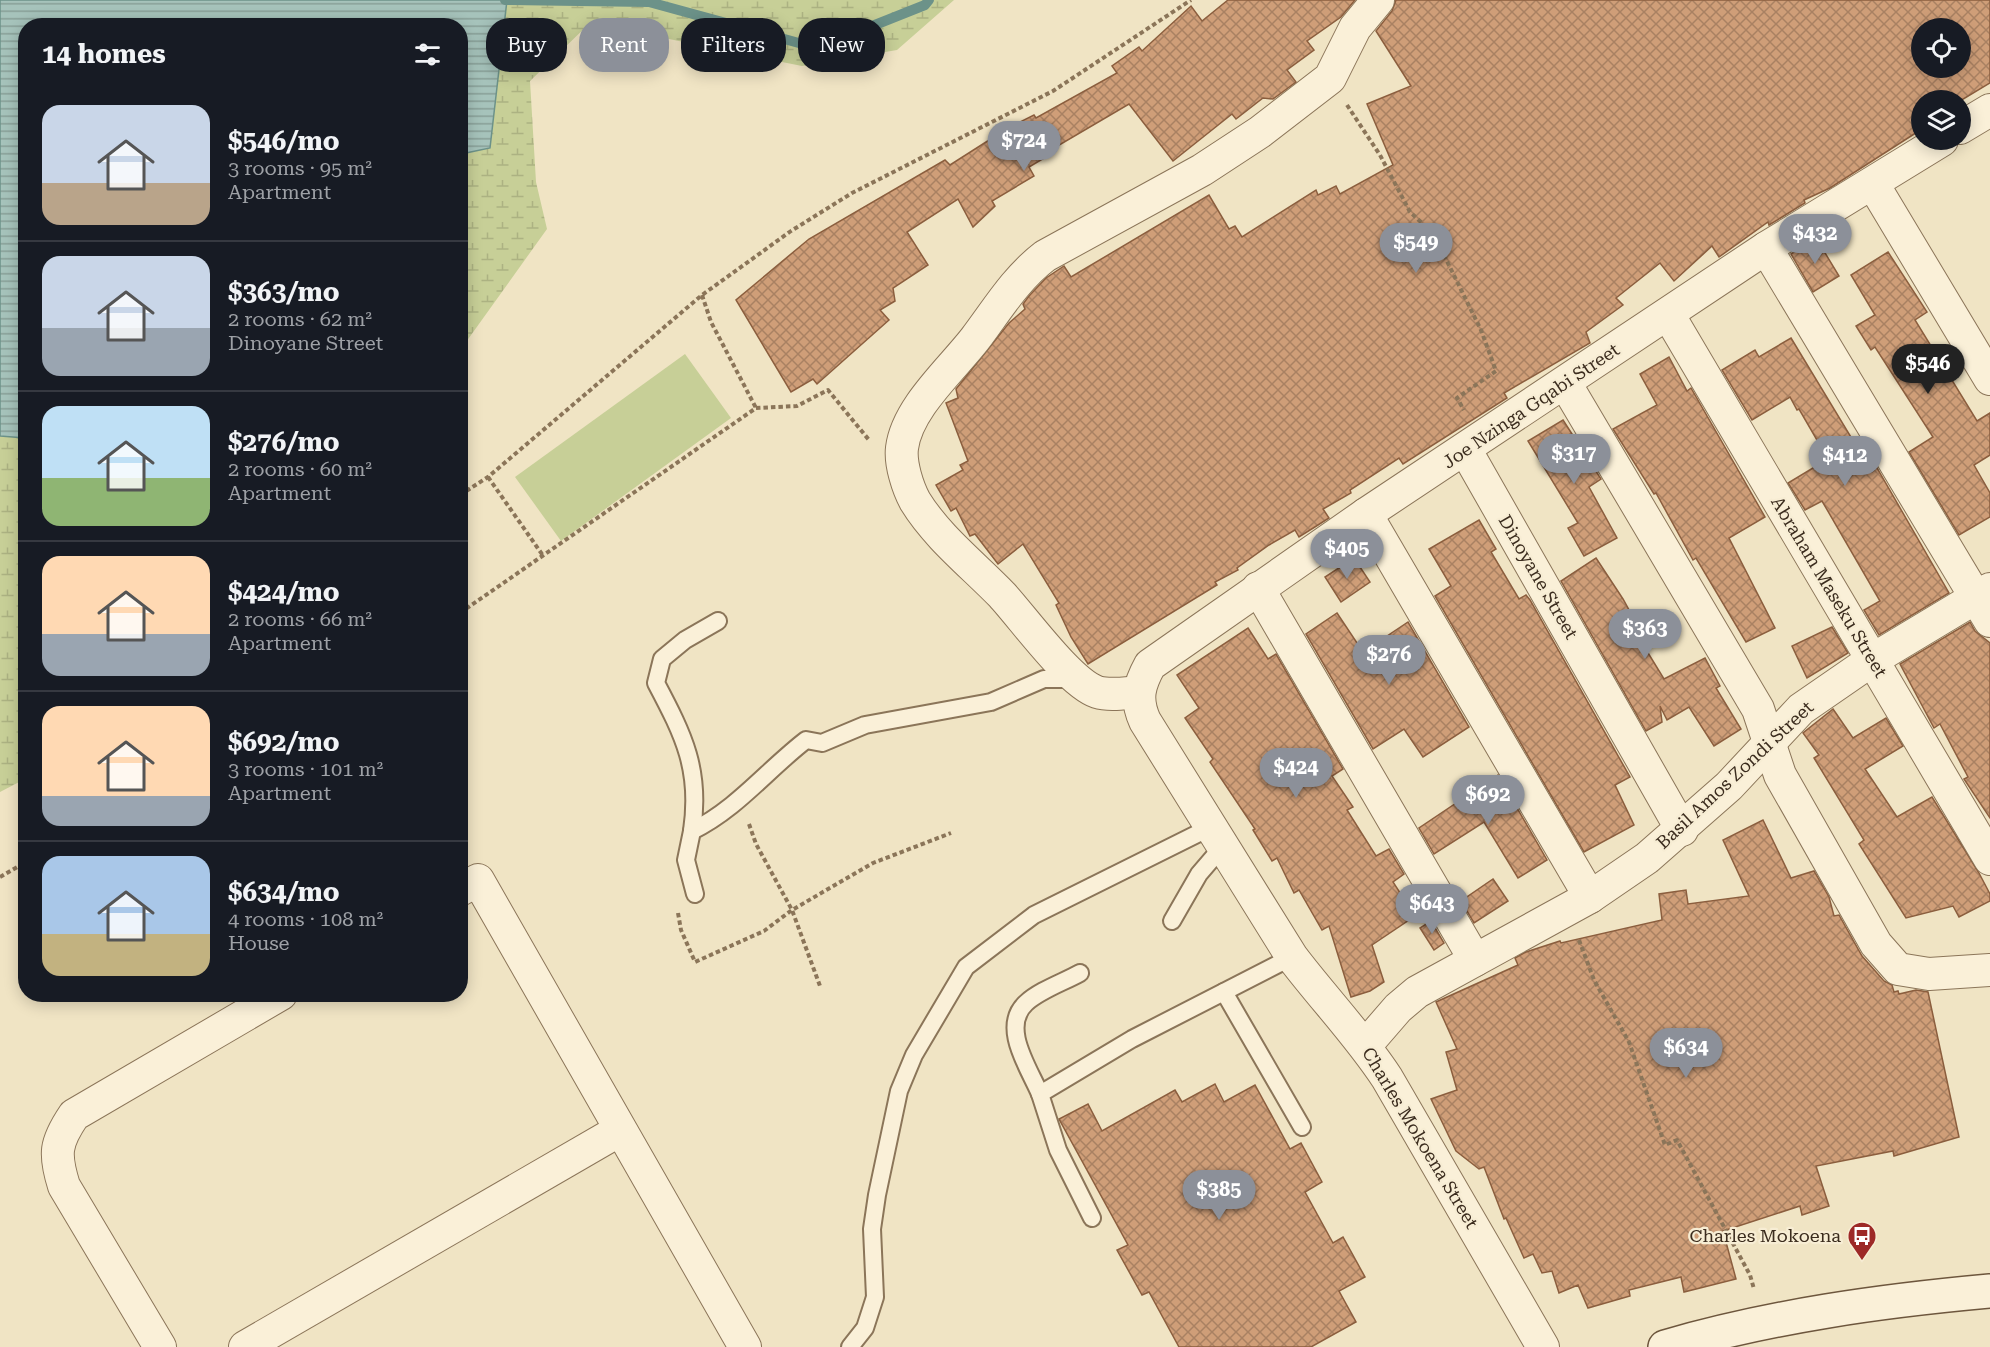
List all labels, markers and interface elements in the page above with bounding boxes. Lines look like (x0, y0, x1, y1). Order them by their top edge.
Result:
chip: Buy (486, 18, 567, 72)
chip: Rent (579, 18, 669, 72)
chip: Filters (681, 18, 786, 72)
chip: New (798, 18, 885, 72)
map controls (1911, 18, 1971, 150)
button: locate (1911, 18, 1971, 78)
icon: filters (411, 38, 444, 71)
text: 14 homes (42, 39, 166, 69)
button: layers (1911, 90, 1971, 150)
pin: $724 (988, 121, 1060, 172)
text: $546/mo (228, 126, 340, 156)
text: $724 (1002, 128, 1046, 152)
icon: home (90, 129, 162, 201)
text: 3 rooms · 95 m² (228, 156, 372, 180)
text: Apartment (228, 180, 331, 204)
pin: $432 (1779, 214, 1851, 265)
text: $432 (1793, 221, 1837, 245)
pin: $549 (1380, 223, 1452, 274)
text: $549 (1394, 230, 1438, 254)
text: $363/mo (228, 277, 340, 307)
icon: home (90, 280, 162, 352)
text: 2 rooms · 62 m² (228, 307, 372, 331)
text: Dinoyane Street (228, 331, 383, 355)
street label: Joe Nzinga Gqabi Street (1438, 338, 1623, 473)
pin: $546 (1892, 344, 1964, 395)
text: $546 (1906, 351, 1950, 375)
text: $276/mo (228, 427, 340, 457)
icon: home (90, 430, 162, 502)
pin: $317 (1538, 434, 1610, 485)
pin: $412 (1809, 436, 1881, 487)
text: $317 (1552, 441, 1596, 465)
text: $412 (1823, 443, 1867, 467)
text: 2 rooms · 60 m² (228, 457, 372, 481)
text: Apartment (228, 481, 331, 505)
street label: Abraham Maseku Street (1767, 492, 1892, 681)
street label: Dinoyane Street (1494, 511, 1583, 643)
pin: $405 (1311, 529, 1383, 580)
text: $405 (1325, 536, 1369, 560)
text: $424/mo (228, 577, 340, 607)
icon: home (90, 580, 162, 652)
text: 2 rooms · 66 m² (228, 607, 372, 631)
pin: $363 (1609, 609, 1681, 660)
text: $363 (1623, 616, 1667, 640)
text: Apartment (228, 631, 331, 655)
pin: $276 (1353, 635, 1425, 686)
text: $276 (1367, 642, 1411, 666)
street label: Basil Amos Zondi Street (1652, 696, 1818, 853)
text: $692/mo (228, 727, 340, 757)
icon: home (90, 730, 162, 802)
pin: $424 (1260, 748, 1332, 799)
text: $424 (1274, 755, 1318, 779)
text: 3 rooms · 101 m² (228, 757, 383, 781)
pin: $692 (1452, 775, 1524, 826)
text: Apartment (228, 781, 331, 805)
text: $692 (1466, 782, 1510, 806)
text: $634/mo (228, 877, 340, 907)
icon: home (90, 880, 162, 952)
pin: $643 (1396, 884, 1468, 935)
text: $643 (1410, 891, 1454, 915)
text: 4 rooms · 108 m² (228, 907, 383, 931)
text: House (228, 931, 290, 955)
pin: $634 (1650, 1028, 1722, 1079)
text: $634 (1664, 1035, 1708, 1059)
street label: Charles Mokoena Street (1358, 1043, 1483, 1232)
pin: $385 (1183, 1170, 1255, 1221)
text: $385 (1197, 1177, 1241, 1201)
bus stop icon: Charles Mokoena (1846, 1220, 1878, 1262)
place label: Charles Mokoena (1690, 1225, 1841, 1246)

